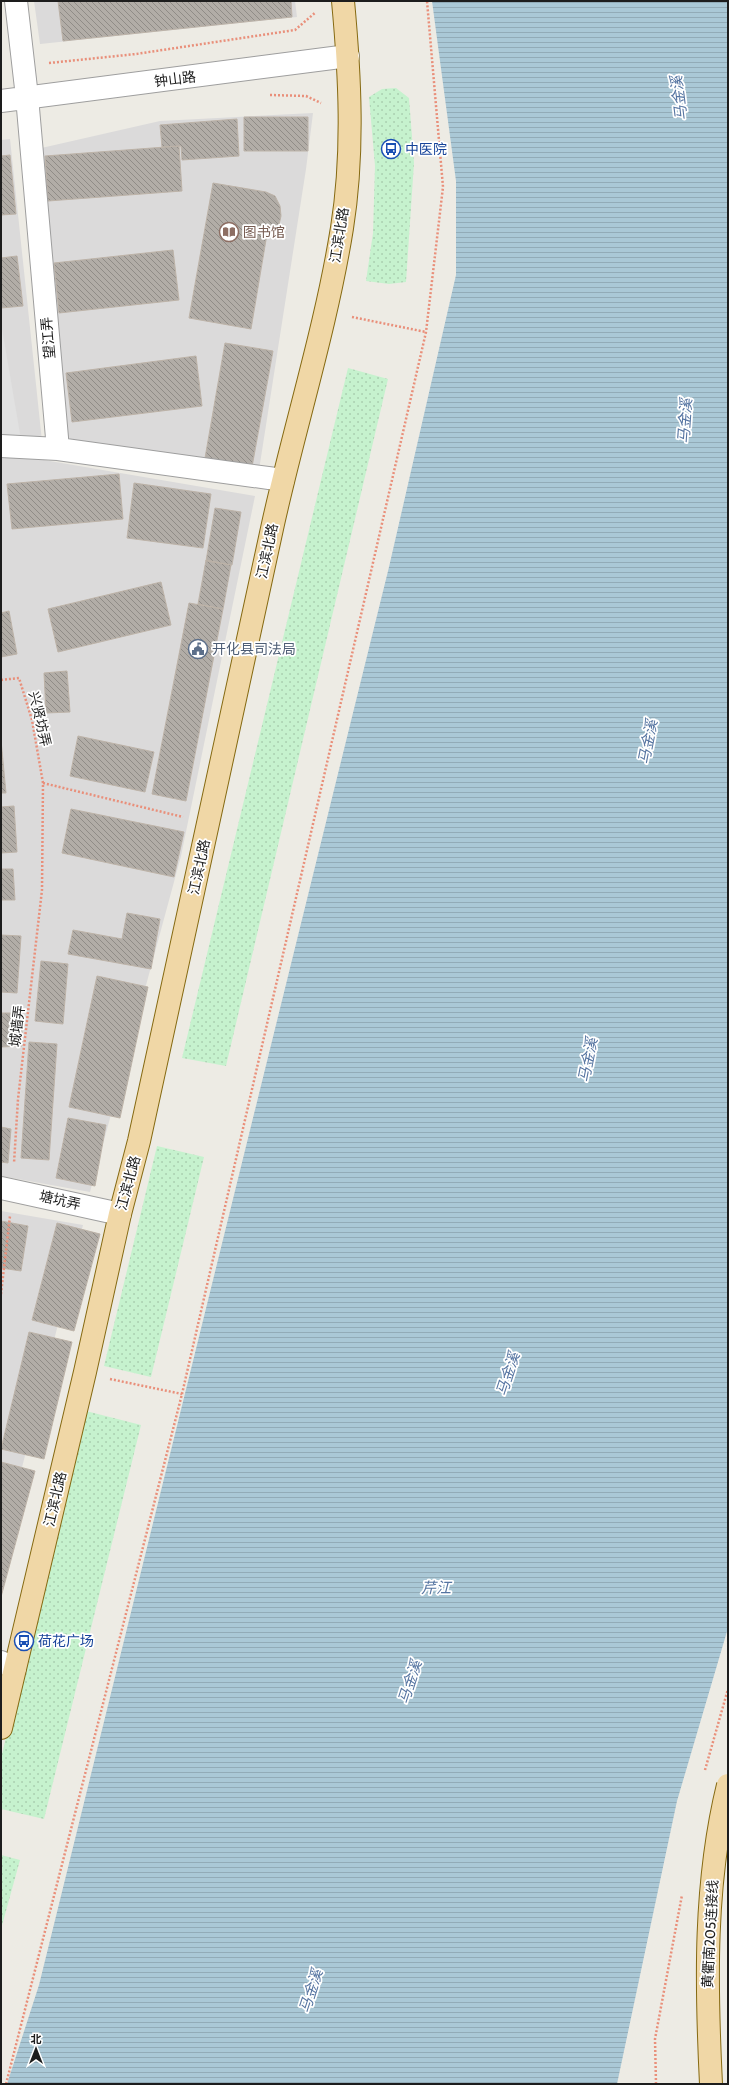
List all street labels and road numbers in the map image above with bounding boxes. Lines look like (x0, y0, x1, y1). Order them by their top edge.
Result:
street label: 钟山路 (153, 68, 197, 90)
street label: 江滨北路 (326, 206, 352, 264)
street label: 望江弄 (37, 316, 59, 360)
street label: 江滨北路 (252, 522, 282, 580)
street label: 兴贤坊弄 (25, 690, 55, 748)
street label: 江滨北路 (184, 838, 214, 896)
street label: 城墙弄 (6, 1004, 28, 1048)
street label: 江滨北路 (112, 1154, 144, 1212)
street label: 塘坑弄 (38, 1187, 82, 1213)
street label: 江滨北路 (40, 1470, 70, 1528)
street label: 黄衢南205连接线 (698, 1879, 722, 1989)

